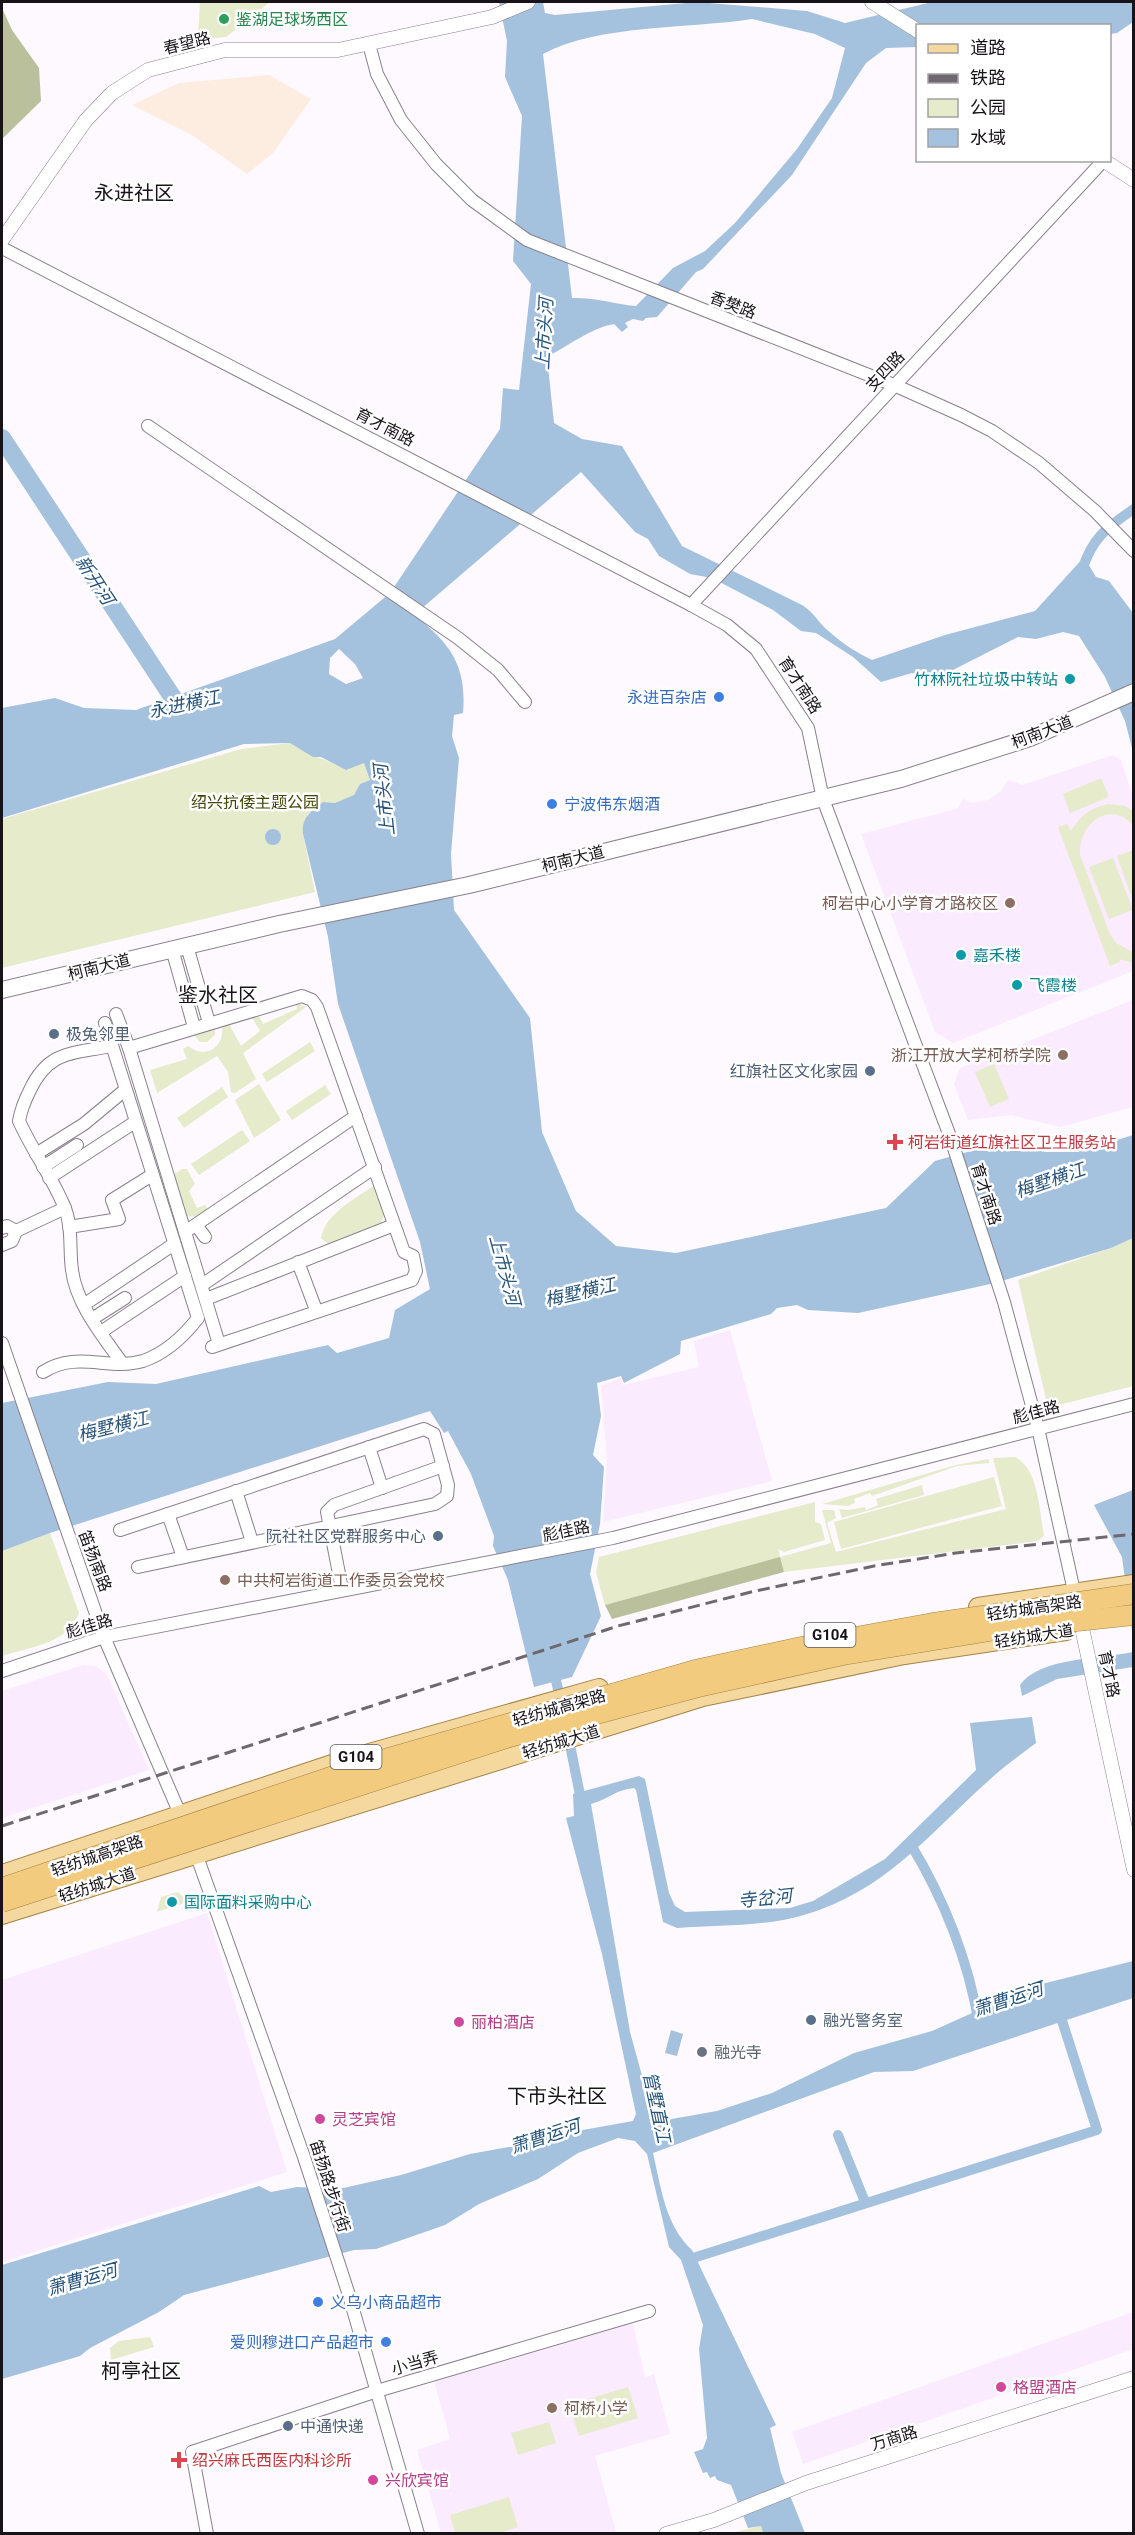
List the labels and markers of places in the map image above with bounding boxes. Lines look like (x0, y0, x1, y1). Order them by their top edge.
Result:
place label: 鉴湖足球场西区 (236, 10, 348, 29)
marker: 鉴湖足球场西区 (217, 12, 231, 26)
place label: 竹林阮社垃圾中转站 (914, 670, 1058, 689)
marker: 竹林阮社垃圾中转站 (1063, 672, 1077, 686)
place label: 永进百杂店 (627, 688, 707, 707)
marker: 永进百杂店 (712, 690, 726, 704)
place label: 宁波伟东烟酒 (564, 795, 660, 814)
marker: 宁波伟东烟酒 (545, 797, 559, 811)
place label: 柯岩中心小学育才路校区 (822, 894, 998, 913)
marker: 柯岩中心小学育才路校区 (1003, 896, 1017, 910)
place label: 嘉禾楼 (973, 946, 1021, 965)
marker: 嘉禾楼 (954, 948, 968, 962)
place label: 飞霞楼 (1029, 976, 1077, 995)
marker: 飞霞楼 (1010, 978, 1024, 992)
place label: 极兔邻里 (66, 1025, 130, 1044)
marker: 极兔邻里 (47, 1027, 61, 1041)
place label: 浙江开放大学柯桥学院 (891, 1046, 1051, 1065)
marker: 浙江开放大学柯桥学院 (1056, 1048, 1070, 1062)
place label: 红旗社区文化家园 (730, 1062, 858, 1081)
marker: 红旗社区文化家园 (863, 1064, 877, 1078)
marker: 柯岩街道红旗社区卫生服务站 (886, 1133, 904, 1151)
place label: 柯岩街道红旗社区卫生服务站 (908, 1133, 1116, 1152)
place label: 阮社社区党群服务中心 (266, 1527, 426, 1546)
marker: 阮社社区党群服务中心 (431, 1529, 445, 1543)
place label: 中共柯岩街道工作委员会党校 (237, 1571, 445, 1590)
marker: 中共柯岩街道工作委员会党校 (218, 1573, 232, 1587)
place label: 国际面料采购中心 (184, 1893, 312, 1912)
marker: 国际面料采购中心 (165, 1895, 179, 1909)
place label: 融光警务室 (823, 2011, 903, 2030)
place label: 丽柏酒店 (471, 2013, 535, 2032)
marker: 融光警务室 (804, 2013, 818, 2027)
marker: 丽柏酒店 (452, 2015, 466, 2029)
place label: 融光寺 (714, 2043, 762, 2062)
marker: 融光寺 (695, 2045, 709, 2059)
place label: 灵芝宾馆 (332, 2110, 396, 2129)
marker: 灵芝宾馆 (313, 2112, 327, 2126)
place label: 义乌小商品超市 (330, 2293, 442, 2312)
marker: 义乌小商品超市 (311, 2295, 325, 2309)
place label: 爱则穆进口产品超市 (230, 2333, 374, 2352)
marker: 爱则穆进口产品超市 (379, 2335, 393, 2349)
place label: 格盟酒店 (1013, 2378, 1077, 2397)
marker: 格盟酒店 (994, 2380, 1008, 2394)
place label: 柯桥小学 (564, 2399, 628, 2418)
marker: 柯桥小学 (545, 2401, 559, 2415)
place label: 中通快递 (300, 2417, 364, 2436)
marker: 中通快递 (281, 2419, 295, 2433)
marker: 绍兴麻氏西医内科诊所 (170, 2451, 188, 2469)
place label: 绍兴麻氏西医内科诊所 (192, 2451, 352, 2470)
place label: 兴欣宾馆 (385, 2471, 449, 2490)
marker: 兴欣宾馆 (366, 2473, 380, 2487)

